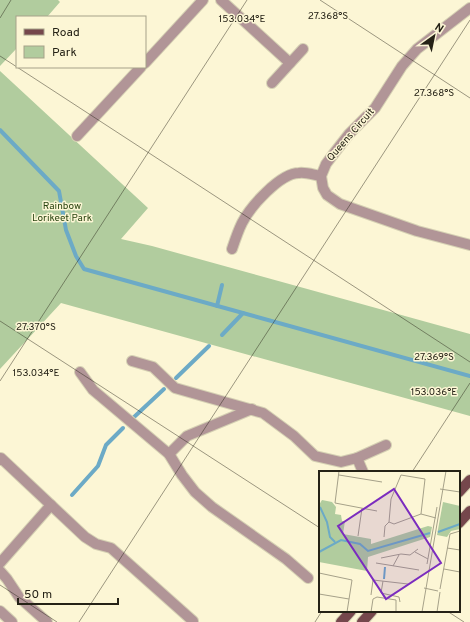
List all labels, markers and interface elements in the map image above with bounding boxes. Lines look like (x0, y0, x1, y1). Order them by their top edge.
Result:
text: 27.368°S (308, 10, 348, 23)
text: 153.034°E (219, 13, 265, 26)
legend (16, 16, 146, 68)
north arrow (414, 16, 454, 56)
text: N (432, 20, 446, 36)
text: Road (52, 25, 80, 41)
text: Park (52, 45, 77, 61)
text: 27.368°S (414, 87, 454, 100)
street label: Queens Circuit (324, 106, 378, 164)
park label: Rainbow Lorikeet Park (32, 200, 92, 225)
text: 27.370°S (16, 321, 56, 334)
text: 27.369°S (414, 351, 454, 364)
text: 153.034°E (13, 367, 59, 380)
text: 153.036°E (411, 386, 457, 399)
inset map (319, 471, 460, 612)
scale bar (18, 580, 118, 606)
text: 50 m (24, 587, 52, 603)

